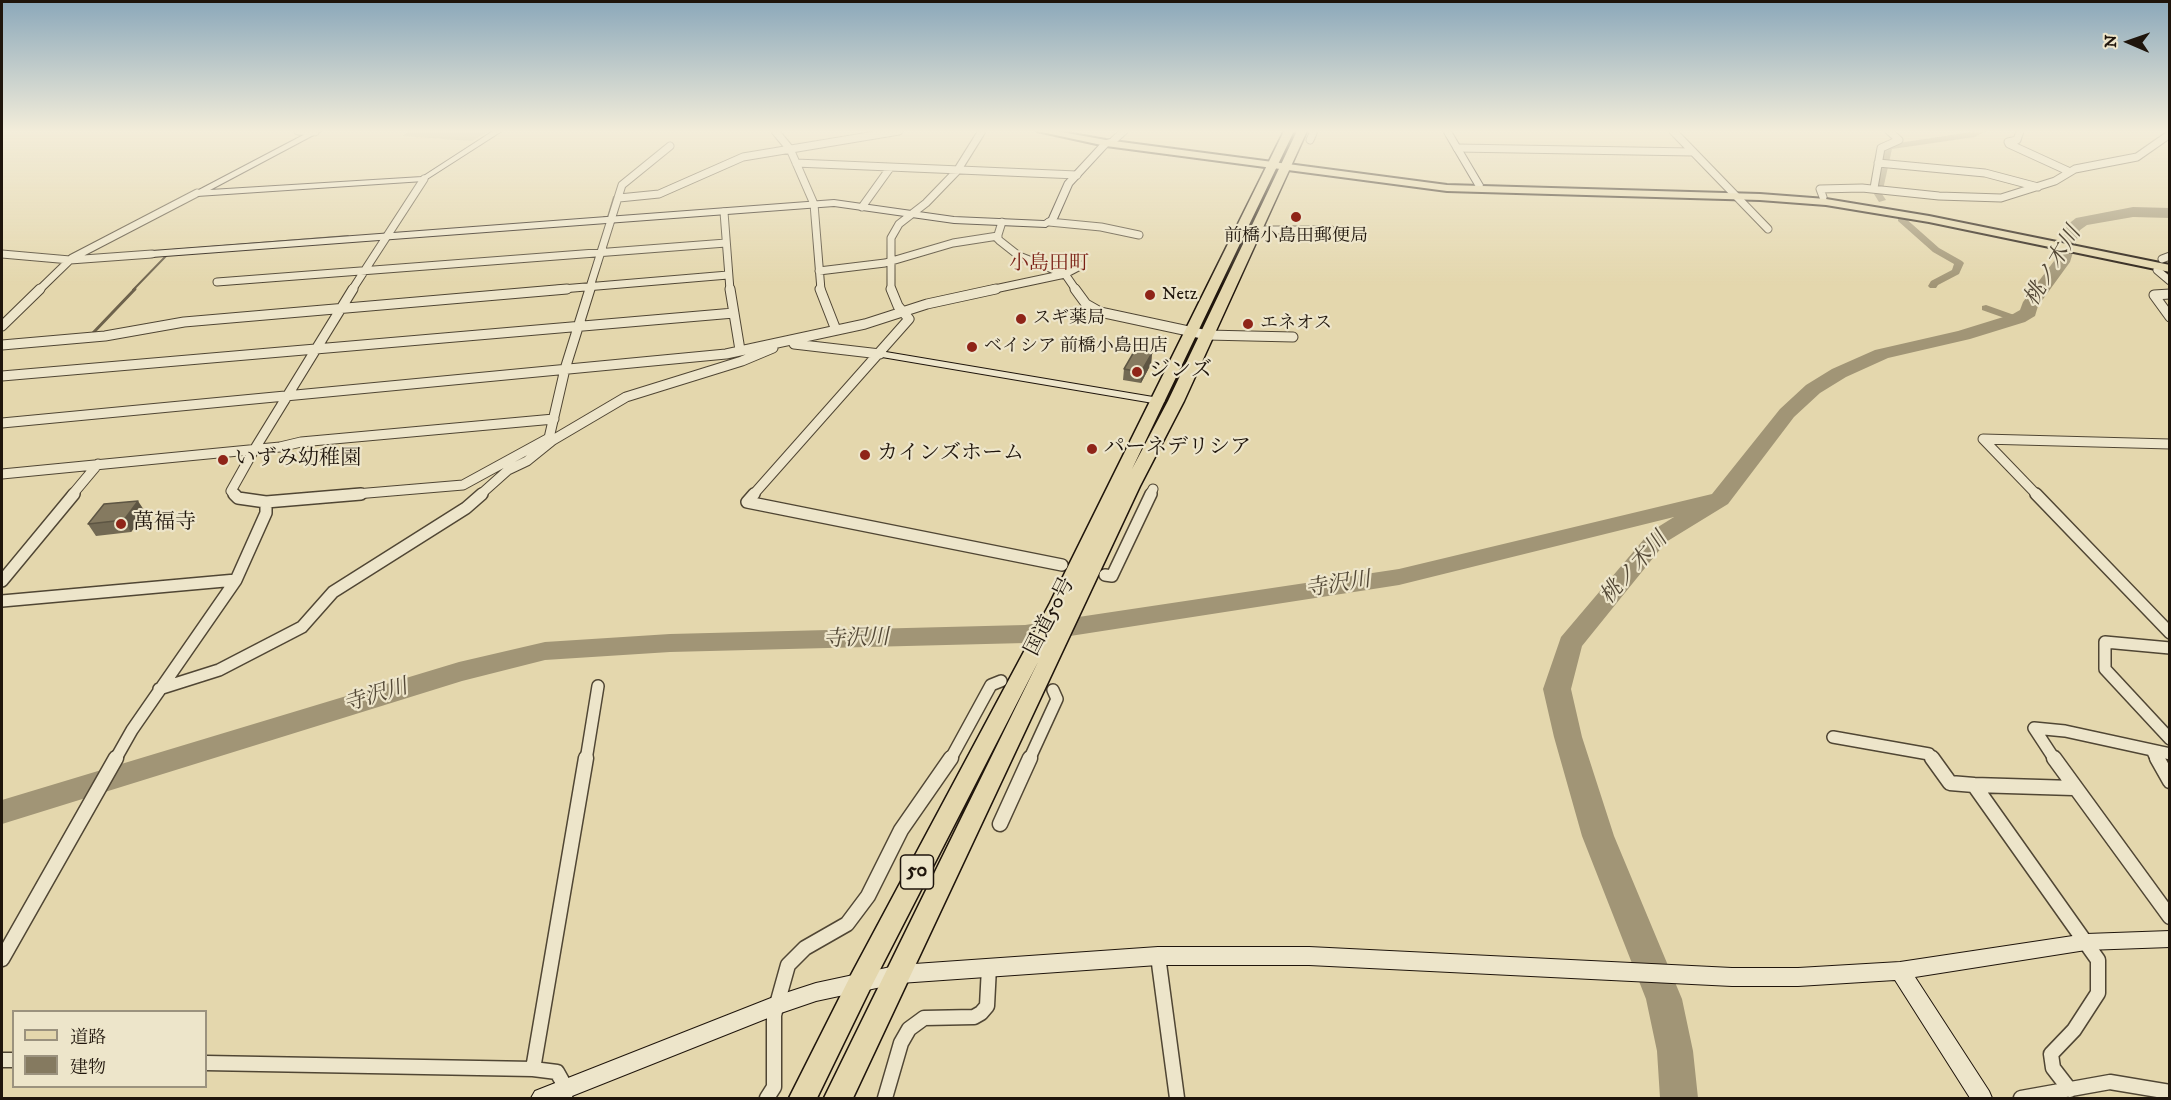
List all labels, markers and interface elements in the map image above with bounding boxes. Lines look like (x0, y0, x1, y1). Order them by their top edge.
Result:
north arrow (2099, 12, 2159, 72)
text: N (2101, 34, 2121, 48)
marker: 前橋小島田郵便局 (1289, 210, 1303, 224)
water label: 桃ノ木川 (2020, 222, 2088, 312)
place label: 前橋小島田郵便局 (1224, 226, 1368, 248)
district label: 小島田町 (1009, 253, 1089, 277)
place label: Netz (1162, 284, 1197, 306)
marker: Netz (1143, 288, 1157, 302)
place label: スギ薬局 (1033, 308, 1105, 330)
marker: スギ薬局 (1014, 312, 1028, 326)
place label: エネオス (1260, 313, 1332, 335)
marker: エネオス (1241, 317, 1255, 331)
place label: ベイシア 前橋小島田店 (984, 336, 1168, 358)
marker: ベイシア 前橋小島田店 (965, 340, 979, 354)
place label: ジンズ (1149, 359, 1212, 385)
marker: ジンズ (1130, 365, 1144, 379)
place label: パーネデリシア (1104, 436, 1251, 462)
place label: カインズホーム (877, 442, 1024, 468)
marker: パーネデリシア (1085, 442, 1099, 456)
place label: いずみ幼稚園 (235, 447, 361, 473)
marker: カインズホーム (858, 448, 872, 462)
marker: いずみ幼稚園 (216, 453, 230, 467)
place label: 萬福寺 (133, 511, 196, 537)
marker: 萬福寺 (114, 517, 128, 531)
water label: 桃ノ木川 (1596, 527, 1674, 611)
water label: 寺沢川 (1303, 568, 1373, 604)
street label: 国道50号 (1021, 574, 1081, 660)
water label: 寺沢川 (823, 626, 889, 654)
water label: 寺沢川 (341, 675, 411, 719)
road number: 50 (900, 855, 934, 889)
legend (12, 1010, 207, 1088)
text: 道路 (70, 1027, 106, 1049)
text: 建物 (70, 1057, 106, 1079)

